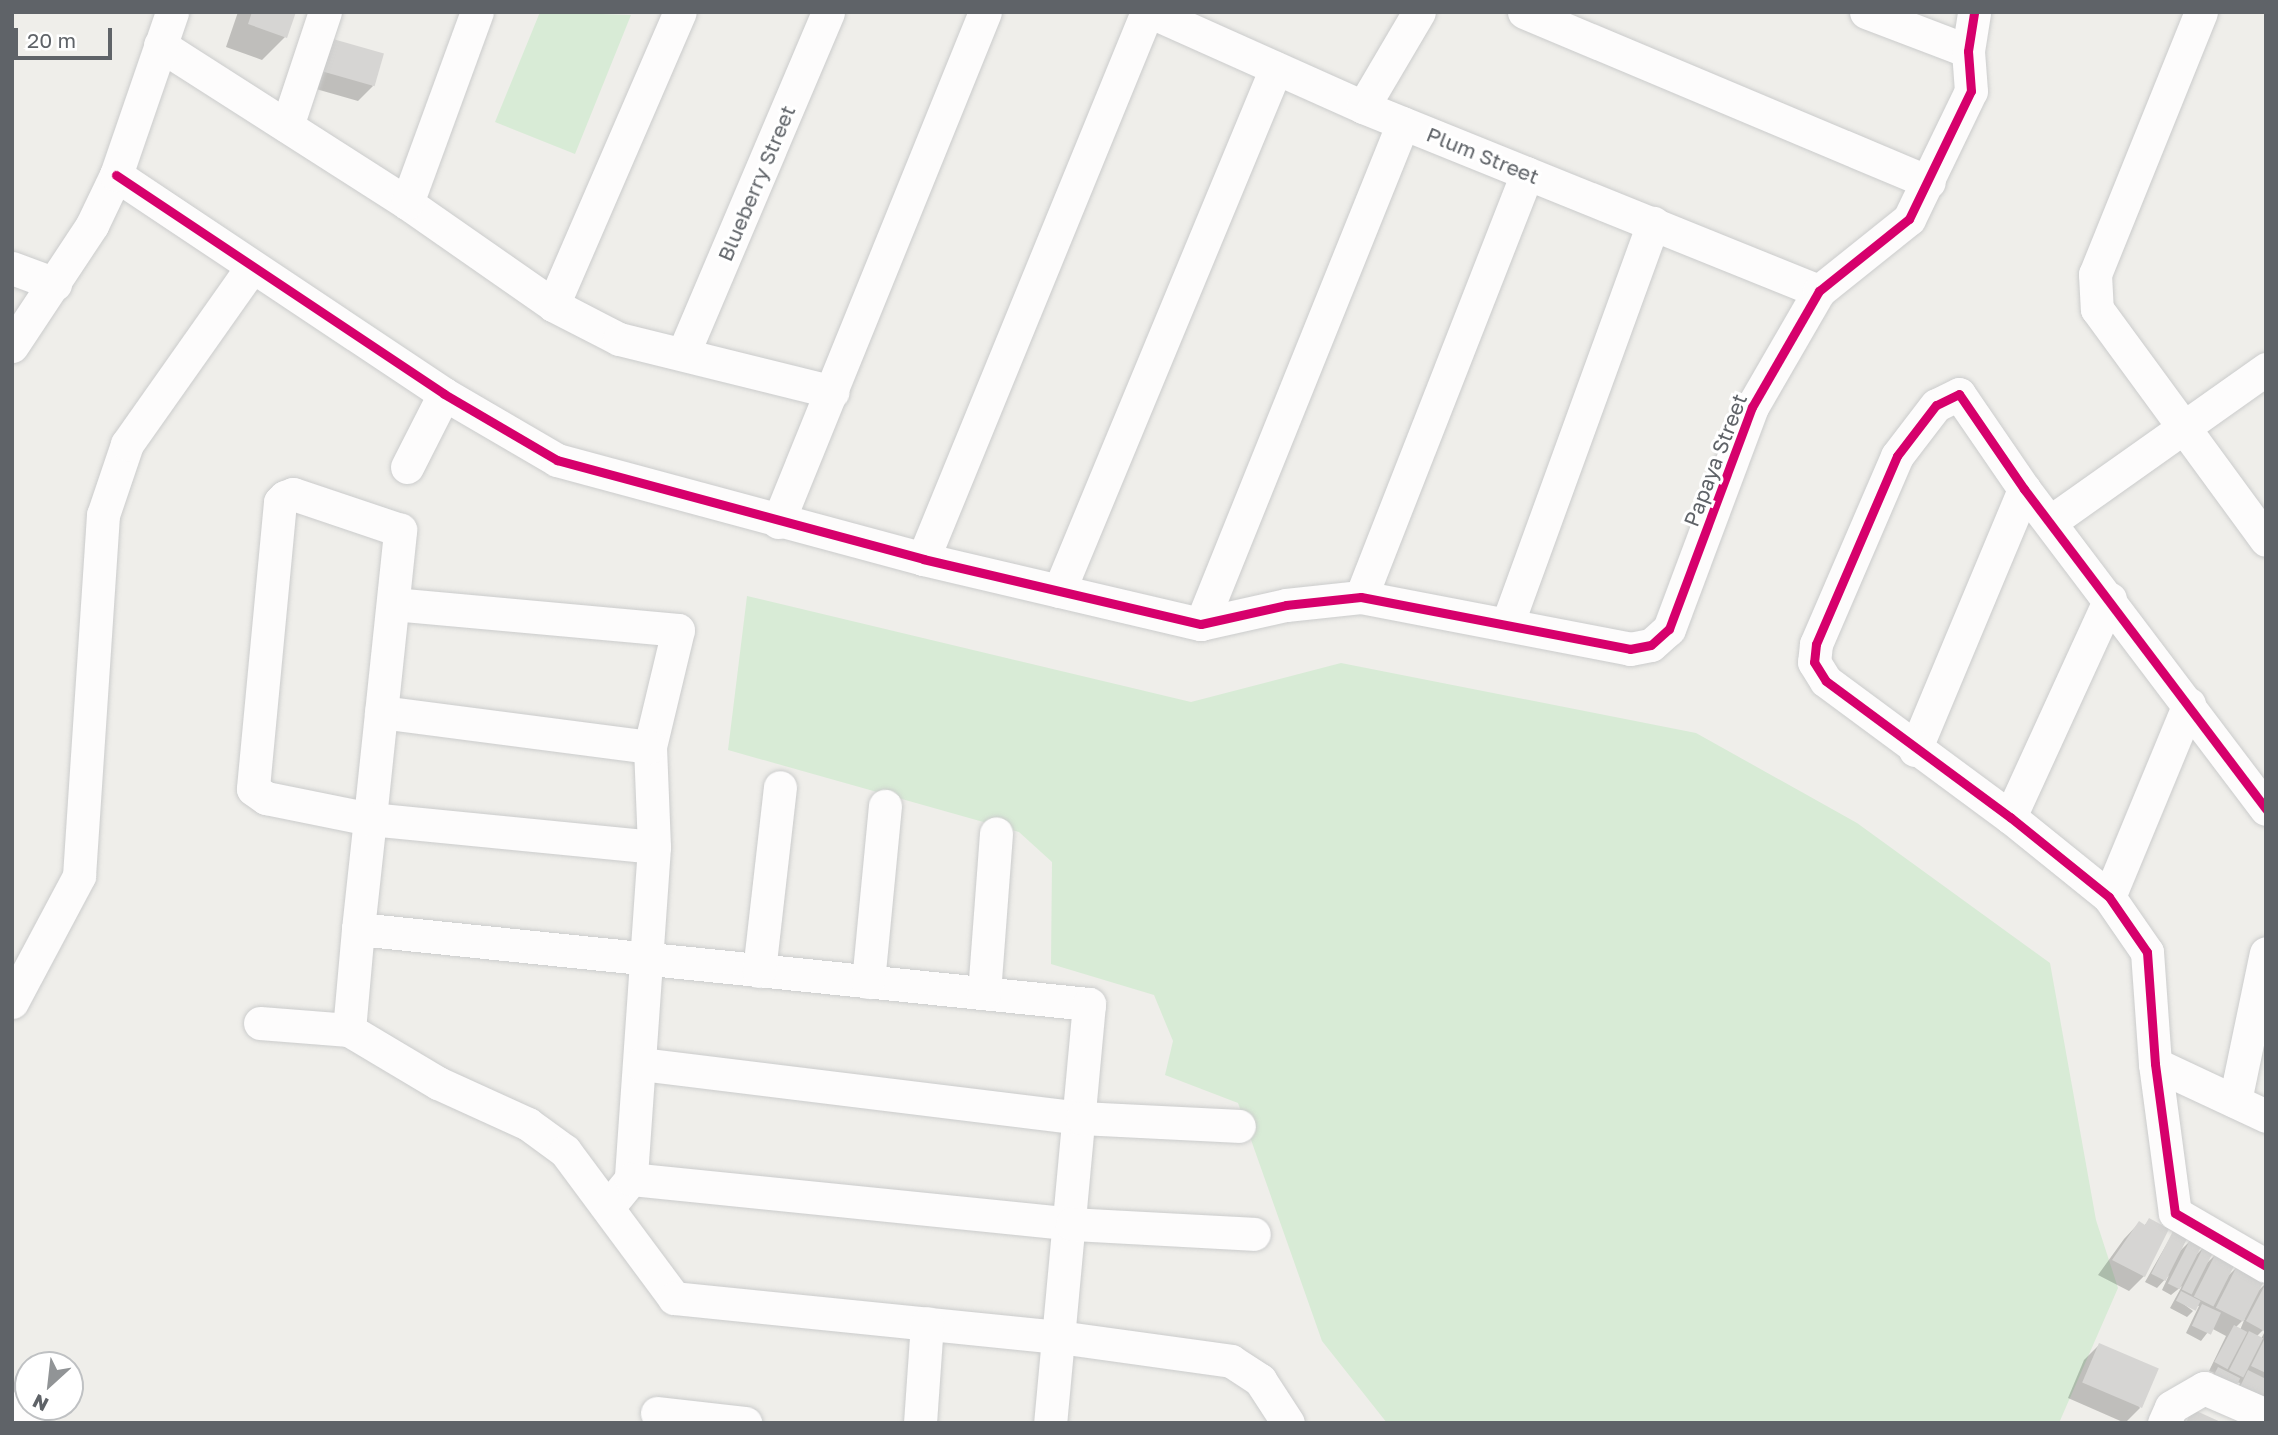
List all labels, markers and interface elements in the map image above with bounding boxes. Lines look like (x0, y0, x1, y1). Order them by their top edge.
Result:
scale bar (18, 14, 116, 58)
text: 20 m (27, 27, 76, 53)
street label: Blueberry Street (712, 101, 800, 265)
street label: Plum Street (1423, 121, 1543, 189)
street label: Papaya Street (1678, 390, 1752, 530)
north arrow (14, 1351, 84, 1421)
text: N (28, 1390, 52, 1417)

